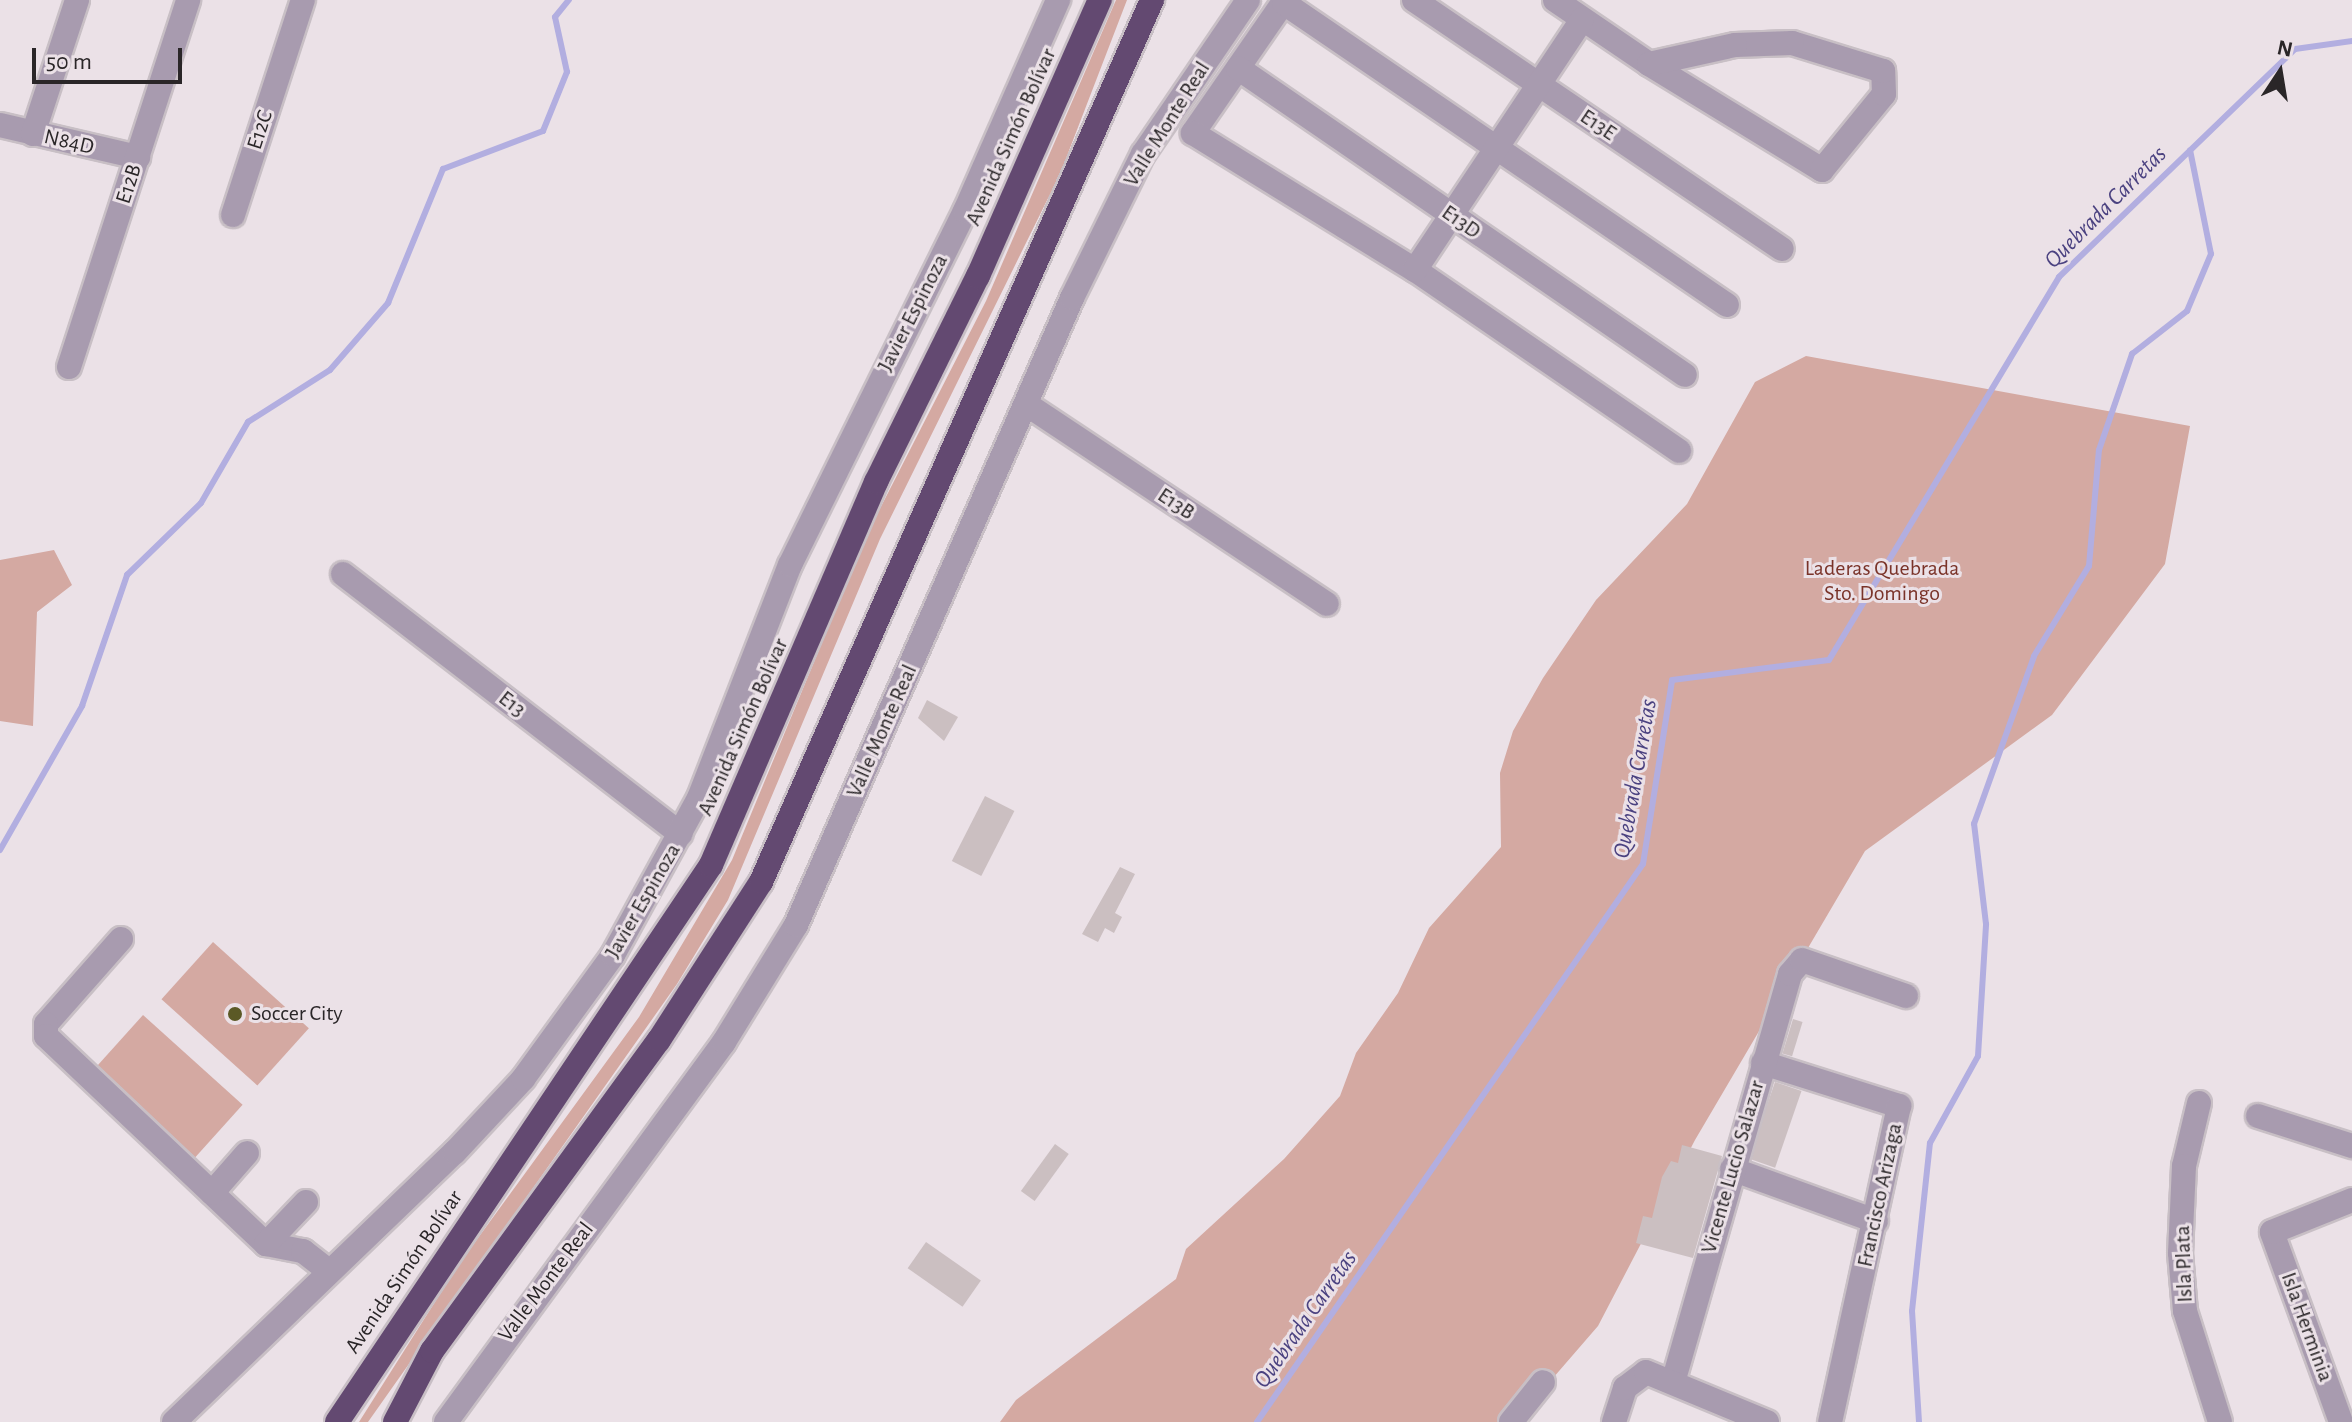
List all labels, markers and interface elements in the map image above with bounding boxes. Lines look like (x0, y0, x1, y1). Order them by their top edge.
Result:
scale bar (36, 32, 186, 82)
north arrow (2240, 32, 2320, 112)
text: N (2275, 36, 2295, 61)
street label: Avenida Simón Bolívar (960, 44, 1062, 230)
text: 50 m (46, 50, 92, 74)
street label: Valle Monte Real (1118, 57, 1216, 191)
street label: E13E (1575, 103, 1621, 147)
street label: E12C (241, 107, 279, 153)
street label: N84D (42, 123, 96, 161)
water label: Quebrada Carretas (2039, 141, 2173, 275)
street label: E12B (110, 161, 148, 207)
street label: E13D (1436, 199, 1486, 245)
street label: Javier Espinoza (872, 250, 954, 376)
street label: E13B (1152, 482, 1200, 526)
park label: Laderas Quebrada Sto. Domingo (1805, 555, 1959, 606)
street label: Avenida Simón Bolívar (692, 634, 794, 820)
street label: Valle Monte Real (841, 661, 923, 801)
street label: E13 (493, 685, 531, 723)
water label: Quebrada Carretas (1608, 697, 1664, 861)
street label: Javier Espinoza (600, 839, 686, 963)
place label: Soccer City (251, 1001, 343, 1027)
marker: Soccer City (226, 1005, 244, 1023)
street label: Vicente Lucio Salazar (1696, 1078, 1770, 1256)
street label: Francisco Arizaga (1852, 1121, 1908, 1269)
street label: Avenida Simón Bolívar (340, 1185, 468, 1359)
street label: Valle Monte Real (493, 1217, 599, 1347)
street label: Isla Plata (2169, 1225, 2199, 1303)
water label: Quebrada Carretas (1248, 1246, 1364, 1394)
street label: Isla Herminia (2275, 1269, 2339, 1385)

